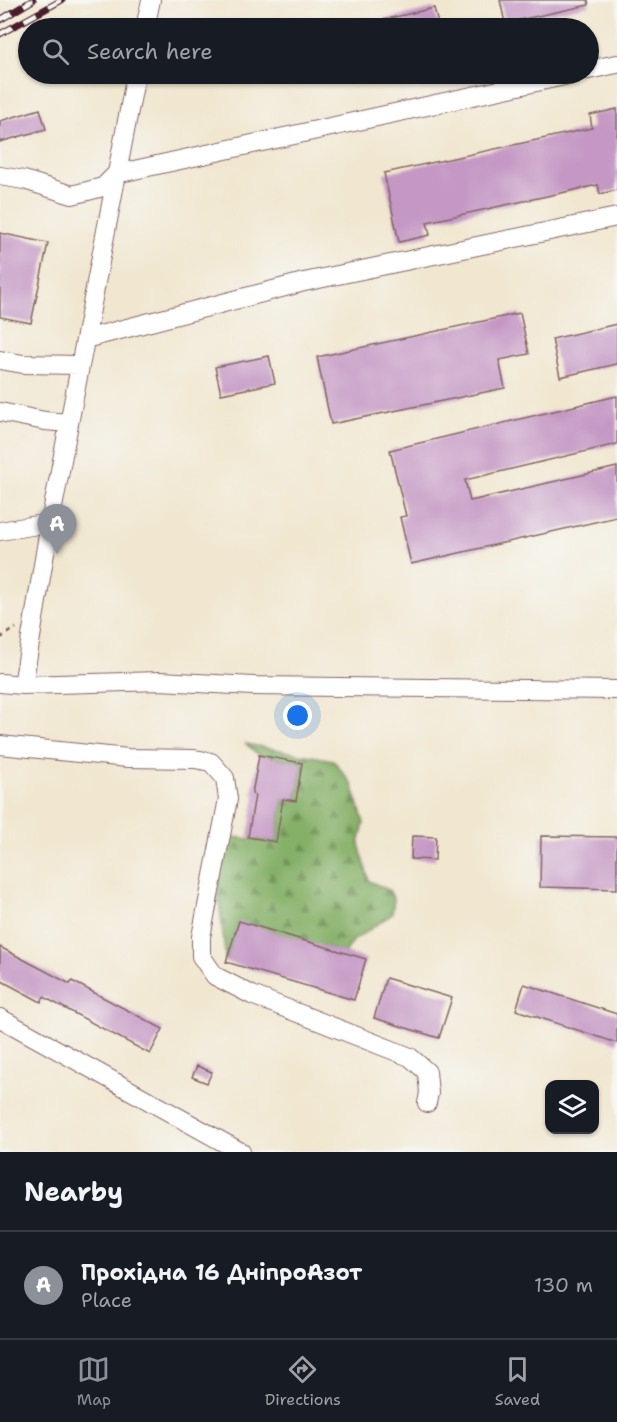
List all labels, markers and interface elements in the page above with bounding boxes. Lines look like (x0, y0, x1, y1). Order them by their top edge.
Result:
search box (18, 18, 599, 84)
icon: search (39, 35, 72, 68)
text: Search here (87, 37, 213, 66)
pin: A (38, 504, 76, 554)
your location (283, 701, 312, 730)
map controls (545, 1080, 599, 1134)
button: layers (545, 1080, 599, 1134)
text: Nearby (24, 1174, 123, 1209)
text: Прохідна 16 ДніпроАзот (81, 1258, 362, 1287)
text: A (36, 1272, 51, 1298)
text: 130 m (534, 1272, 593, 1298)
text: Place (81, 1287, 132, 1313)
tab: Map (77, 1353, 111, 1410)
tab: Directions (265, 1353, 341, 1410)
tab: Saved (495, 1353, 540, 1410)

